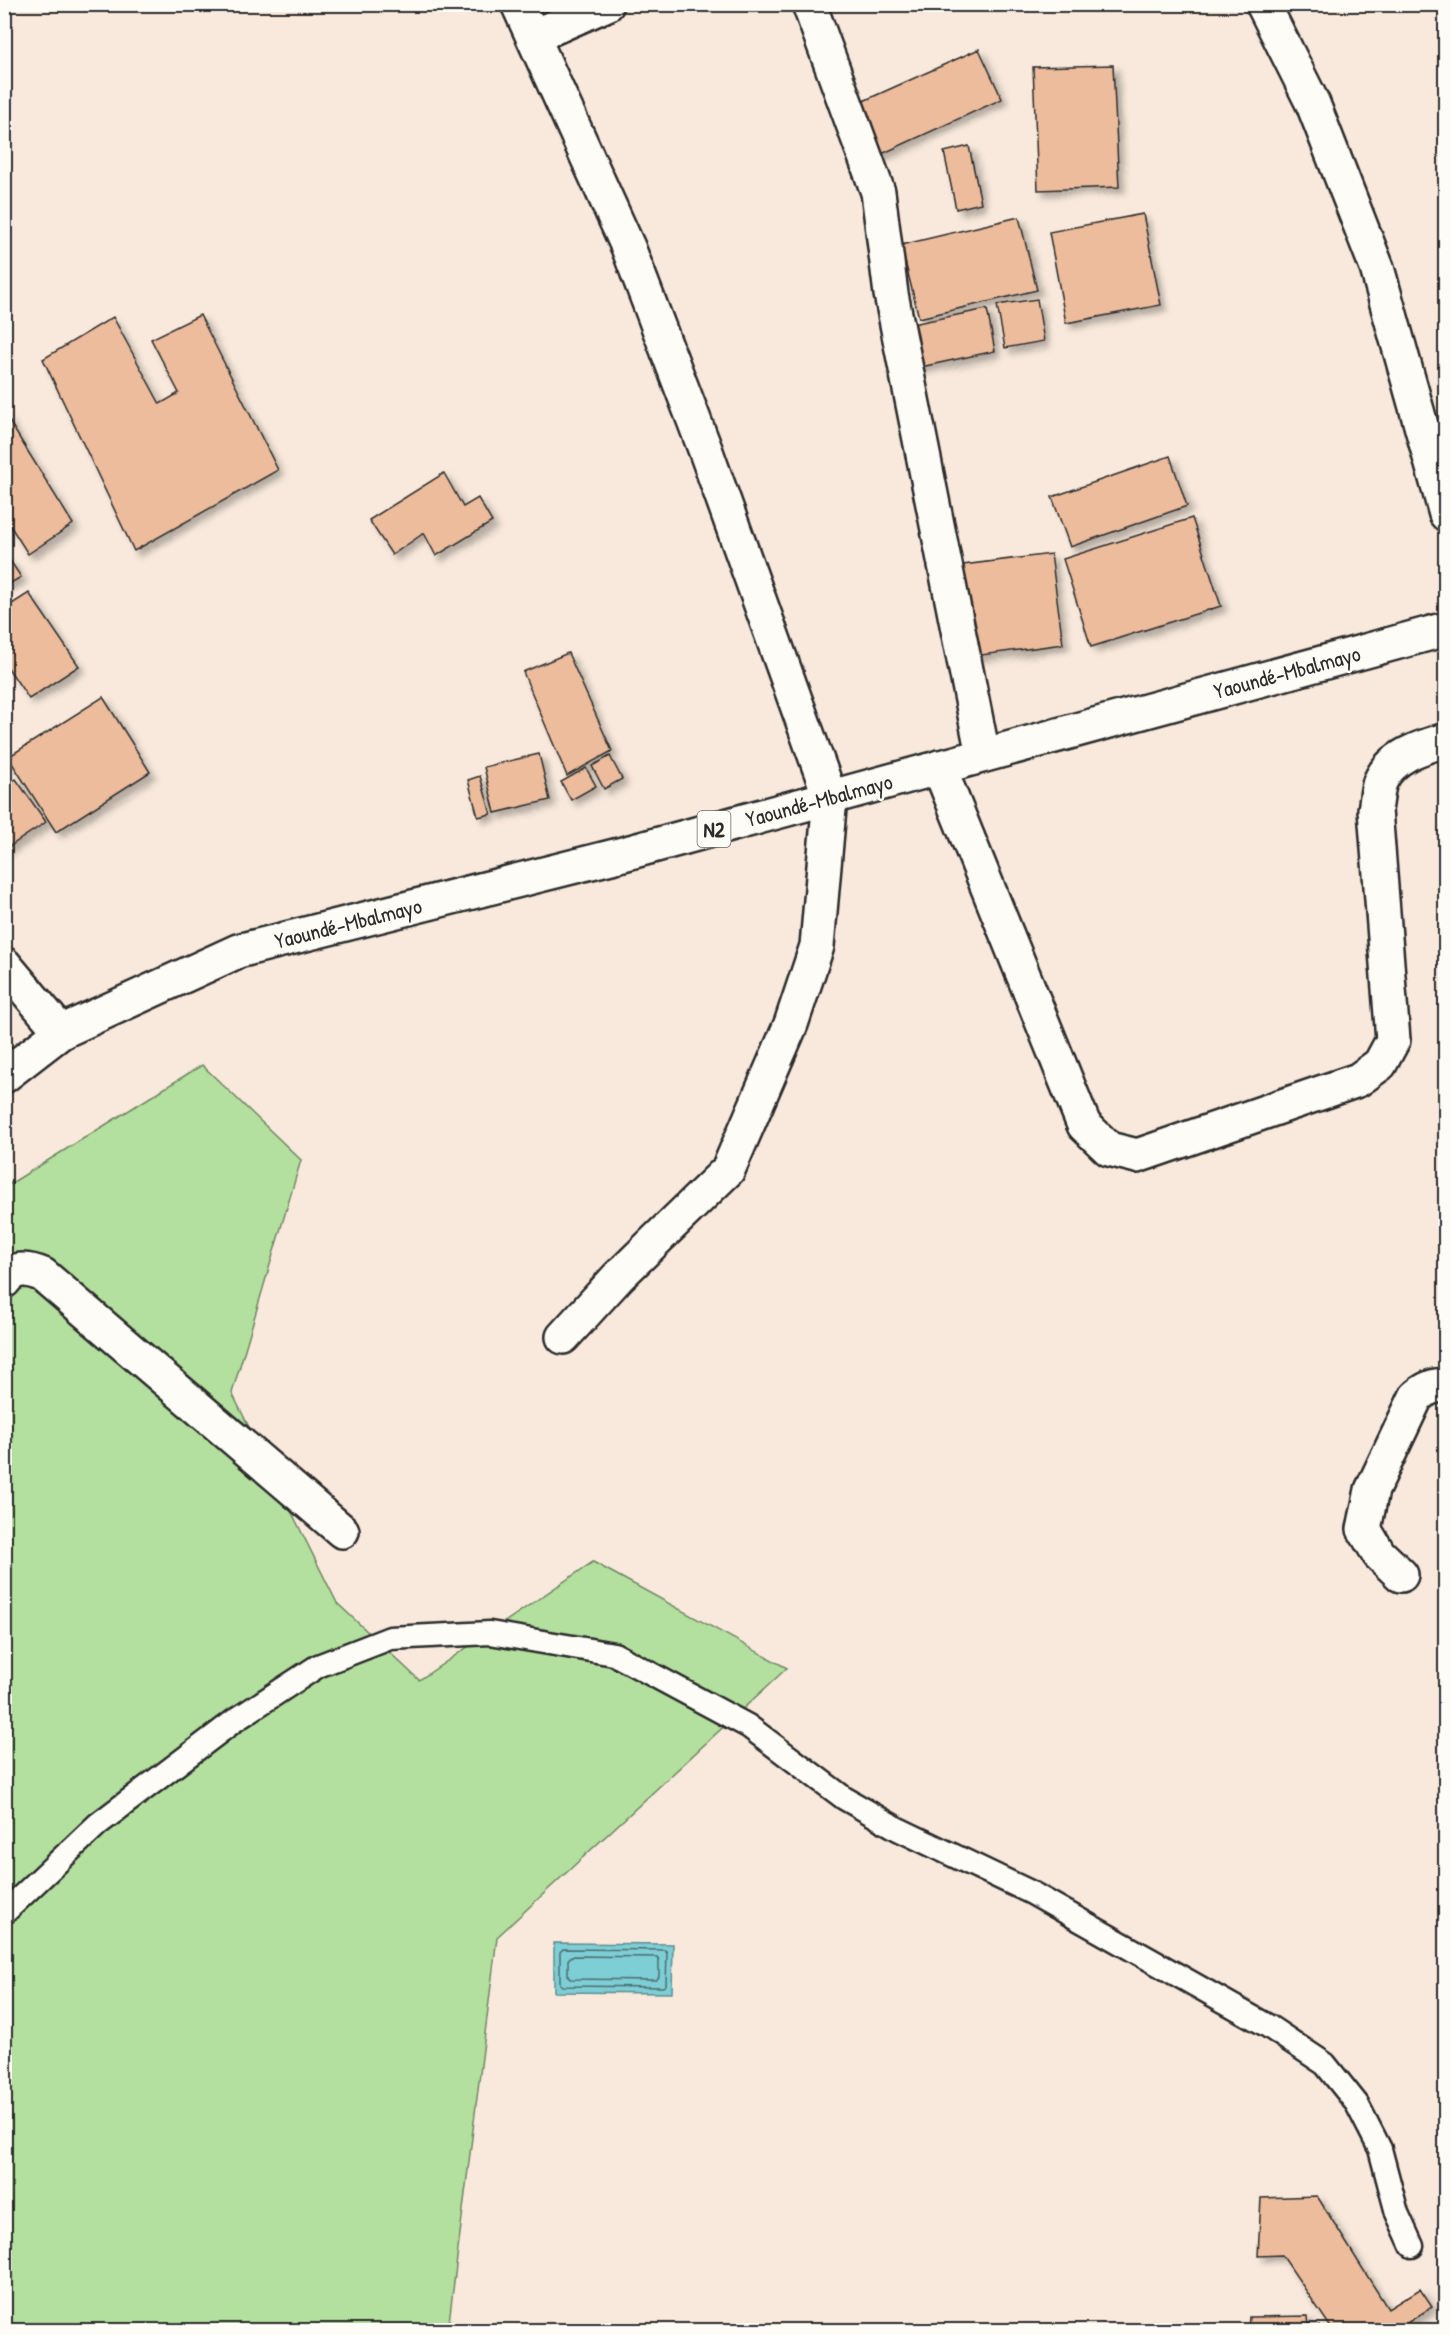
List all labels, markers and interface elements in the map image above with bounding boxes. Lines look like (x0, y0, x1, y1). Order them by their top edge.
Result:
street label: Yaoundé-Mbalmayo (1210, 638, 1364, 706)
street label: Yaoundé-Mbalmayo (742, 766, 896, 834)
road number: N2 (698, 811, 730, 847)
street label: Yaoundé-Mbalmayo (271, 890, 425, 956)

